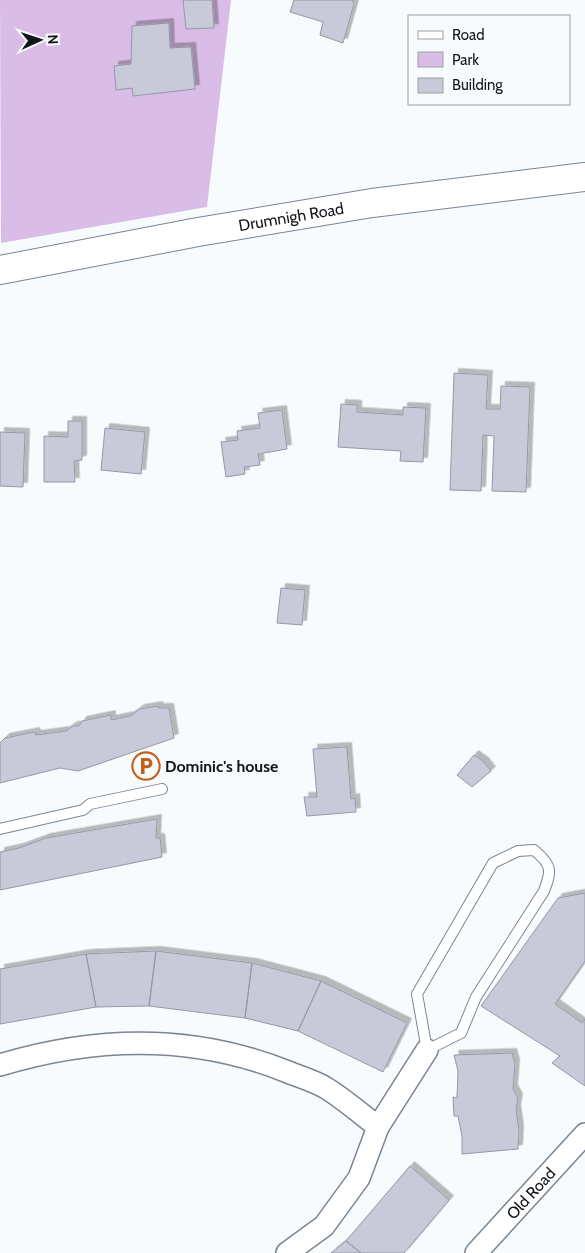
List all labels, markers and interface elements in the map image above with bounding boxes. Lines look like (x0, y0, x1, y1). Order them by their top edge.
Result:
north arrow (15, 15, 65, 65)
legend (408, 15, 570, 105)
text: Road (452, 26, 485, 44)
text: N (44, 34, 62, 45)
text: Park (452, 51, 479, 69)
text: Building (452, 76, 503, 94)
street label: Drumnigh Road (237, 199, 345, 235)
parking icon: Dominic's house (131, 751, 161, 781)
place label: Dominic's house (165, 757, 278, 776)
street label: Old Road (503, 1164, 559, 1223)

